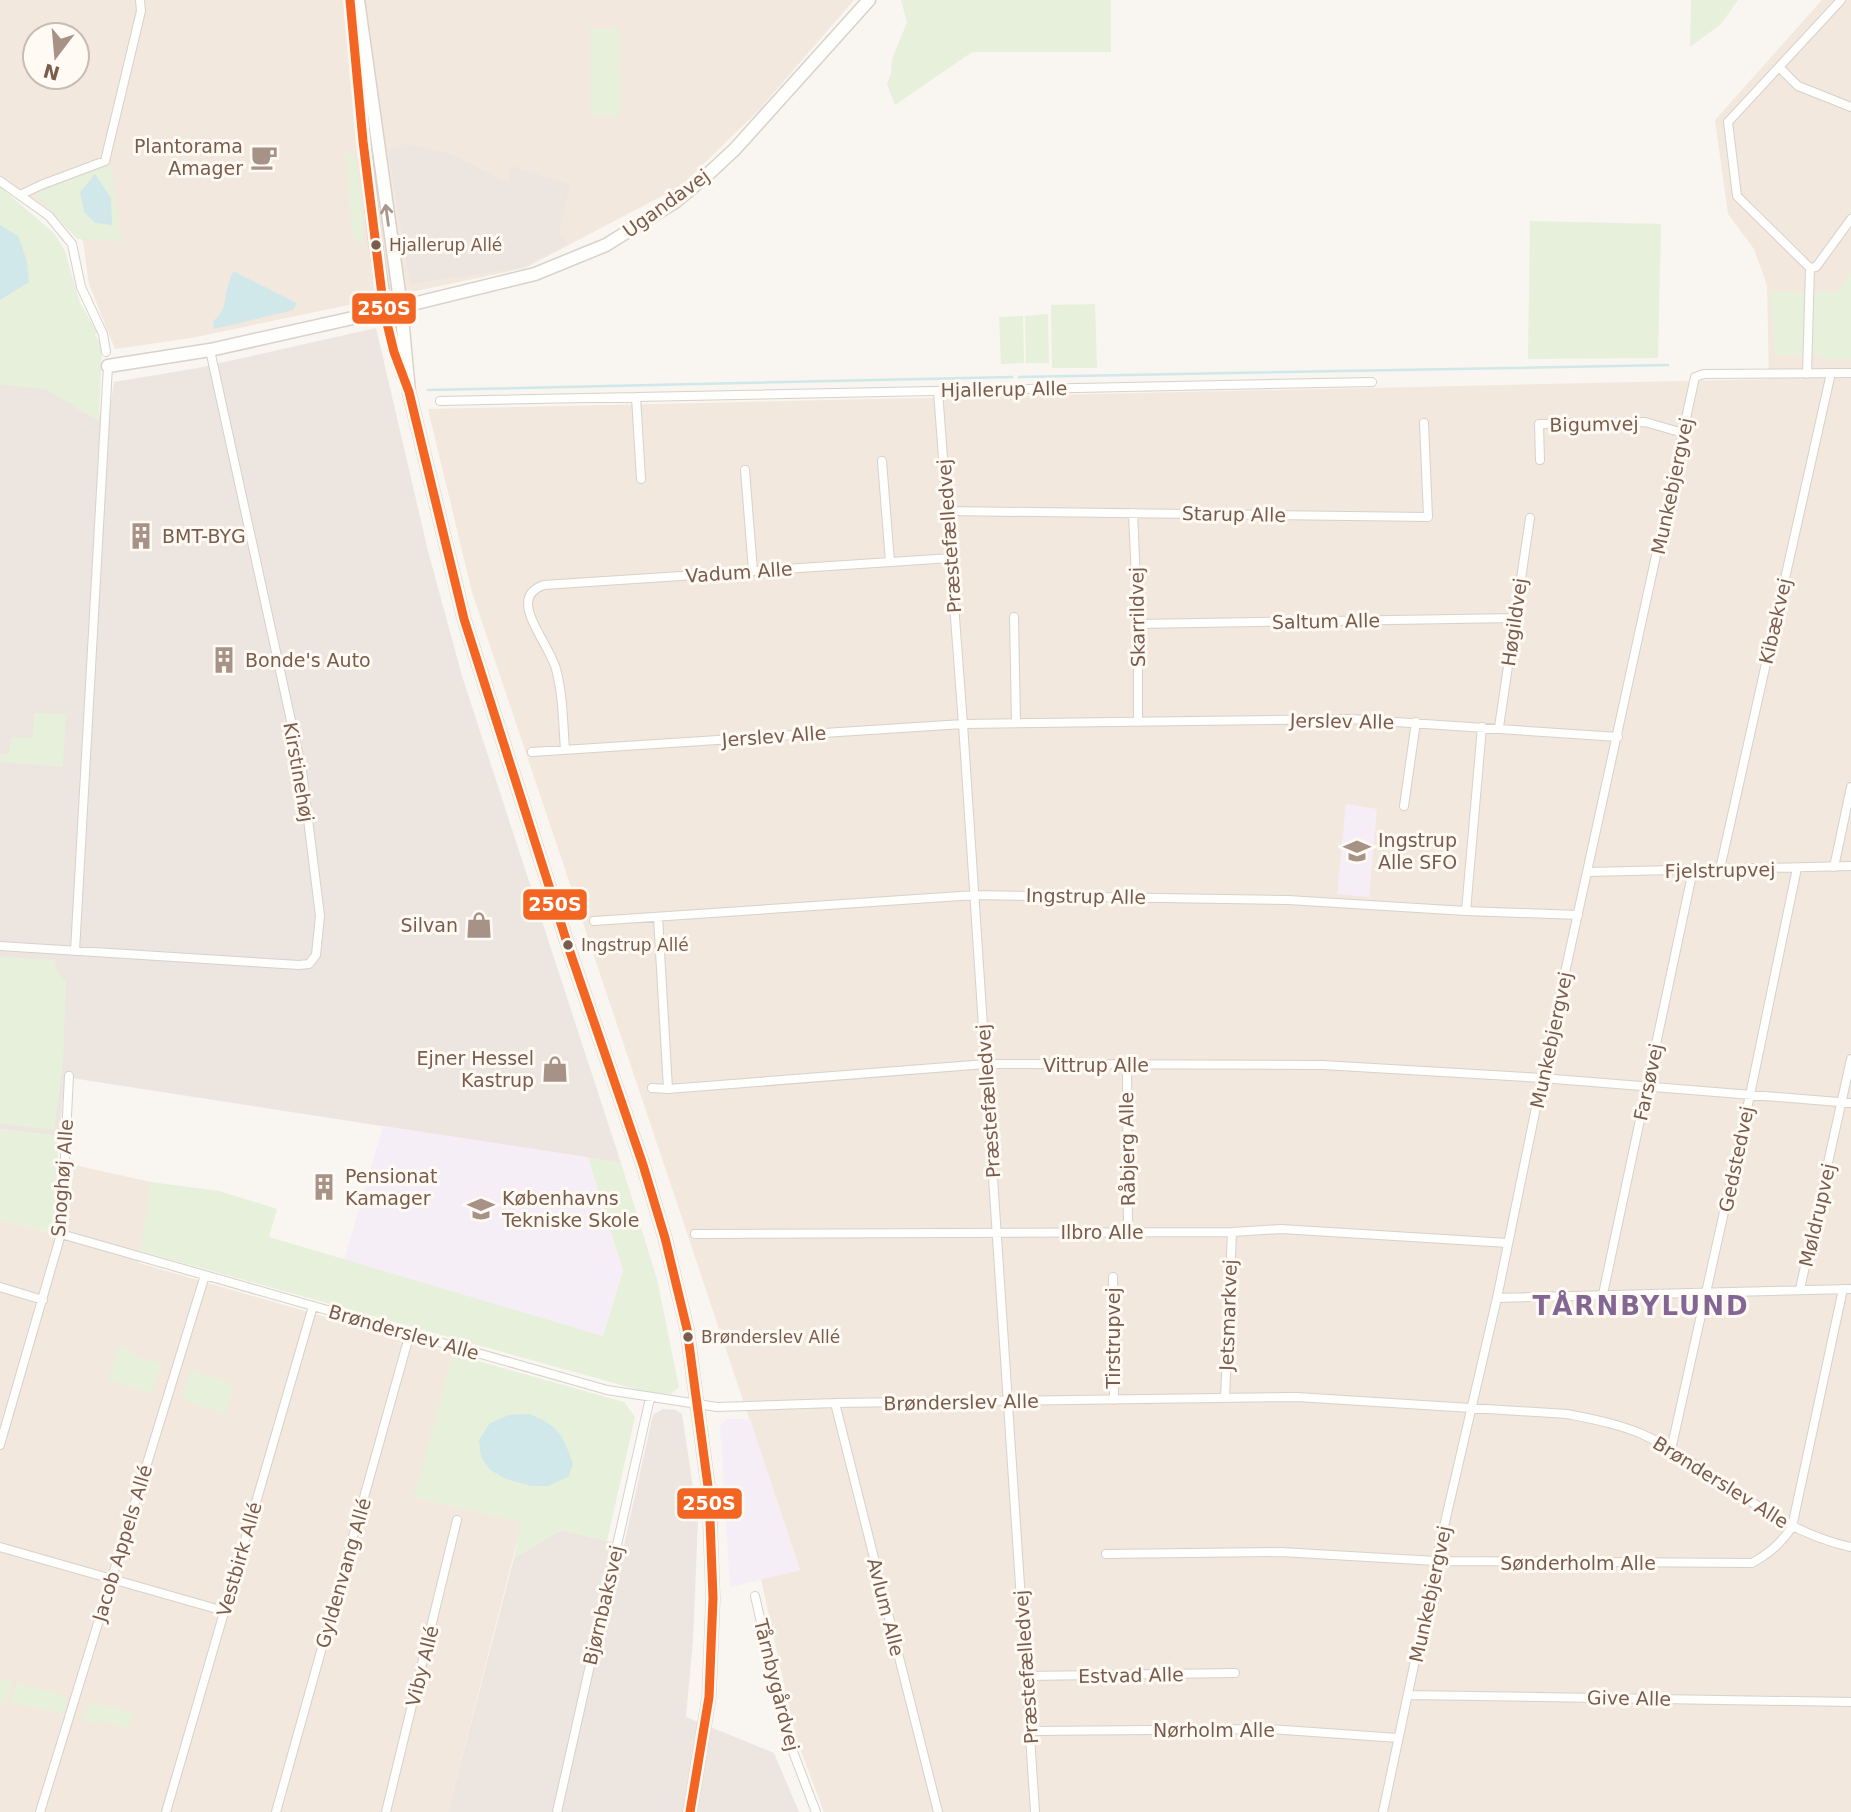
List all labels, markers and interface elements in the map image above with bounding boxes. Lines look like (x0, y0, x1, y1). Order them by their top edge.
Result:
north arrow (21, 21, 91, 91)
text: N (41, 60, 62, 85)
place label: Plantorama Amager (134, 135, 243, 179)
cafe icon: Plantorama Amager (249, 142, 279, 172)
street label: Ugandavej (618, 164, 714, 242)
one-way arrow (380, 204, 393, 227)
place label: Hjallerup Allé (389, 235, 502, 255)
marker: Hjallerup Allé (369, 238, 383, 252)
line badge: 250S (351, 292, 417, 325)
text: 250S (357, 297, 411, 319)
street label: Hjallerup Alle (940, 377, 1068, 401)
street label: Bigumvej (1549, 412, 1639, 436)
street label: Munkebjergvej (1647, 416, 1697, 556)
street label: Præstefælledvej (933, 458, 965, 614)
street label: Starup Alle (1182, 502, 1286, 526)
building icon: BMT-BYG (126, 521, 156, 551)
place label: BMT-BYG (162, 525, 246, 547)
street label: Vadum Alle (685, 557, 793, 587)
street label: Skarrildvej (1125, 567, 1149, 667)
street label: Høgildvej (1497, 576, 1531, 668)
street label: Kibækvej (1754, 576, 1796, 666)
street label: Saltum Alle (1272, 609, 1380, 633)
building icon: Bonde's Auto (209, 645, 239, 675)
place label: Bonde's Auto (245, 649, 371, 671)
street label: Jerslev Alle (1289, 709, 1394, 733)
street label: Kirstinehøj (279, 720, 319, 824)
street label: Jerslev Alle (720, 721, 827, 751)
place label: Ingstrup Alle SFO (1378, 829, 1457, 873)
school or university icon: Ingstrup Alle SFO (1342, 836, 1372, 866)
street label: Fjelstrupvej (1664, 858, 1776, 882)
street label: Ingstrup Alle (1026, 884, 1146, 908)
line badge: 250S (522, 888, 588, 921)
text: 250S (528, 893, 582, 915)
shop icon: Silvan (464, 910, 494, 940)
place label: Silvan (400, 914, 458, 936)
place label: Ingstrup Allé (581, 935, 689, 955)
marker: Ingstrup Allé (561, 938, 575, 952)
street label: Munkebjergvej (1526, 970, 1576, 1110)
street label: Præstefælledvej (972, 1023, 1004, 1179)
street label: Farsøvej (1629, 1041, 1667, 1123)
place label: Ejner Hessel Kastrup (416, 1047, 534, 1091)
shop icon: Ejner Hessel Kastrup (540, 1054, 570, 1084)
street label: Vittrup Alle (1043, 1054, 1149, 1076)
street label: Råbjerg Alle (1115, 1092, 1139, 1206)
street label: Gedstedvej (1714, 1104, 1758, 1214)
street label: Snoghøj Alle (47, 1118, 77, 1238)
street label: Møldrupvej (1794, 1161, 1840, 1269)
place label: Pensionat Kamager (345, 1165, 437, 1209)
building icon: Pensionat Kamager (309, 1172, 339, 1202)
place label: Københavns Tekniske Skole (501, 1187, 639, 1231)
school or university icon: Københavns Tekniske Skole (466, 1194, 496, 1224)
street label: Ilbro Alle (1060, 1221, 1144, 1243)
street label: Jetsmarkvej (1215, 1259, 1241, 1372)
street label: Tirstrupvej (1102, 1287, 1124, 1390)
district label: TÅRNBYLUND (1533, 1290, 1749, 1321)
street label: Brønderslev Alle (326, 1300, 482, 1364)
place label: Brønderslev Allé (701, 1327, 840, 1347)
marker: Brønderslev Allé (681, 1330, 695, 1344)
street label: Brønderslev Alle (883, 1390, 1039, 1414)
street label: Brønderslev Alle (1649, 1431, 1793, 1533)
street label: Jacob Appels Allé (87, 1462, 156, 1625)
line badge: 250S (676, 1487, 743, 1520)
text: 250S (682, 1492, 736, 1514)
street label: Gyldenvang Allé (311, 1495, 375, 1651)
street label: Vestbirk Allé (212, 1499, 266, 1619)
street label: Munkebjergvej (1405, 1524, 1455, 1664)
street label: Bjørnbaksvej (579, 1543, 627, 1667)
street label: Sønderholm Alle (1500, 1552, 1656, 1574)
street label: Avlum Alle (863, 1556, 909, 1658)
street label: Præstefælledvej (1010, 1589, 1042, 1745)
street label: Tårnbygårdvej (750, 1616, 804, 1753)
street label: Viby Allé (401, 1623, 443, 1709)
street label: Estvad Alle (1078, 1663, 1184, 1687)
street label: Give Alle (1587, 1686, 1671, 1710)
street label: Nørholm Alle (1153, 1719, 1275, 1741)

